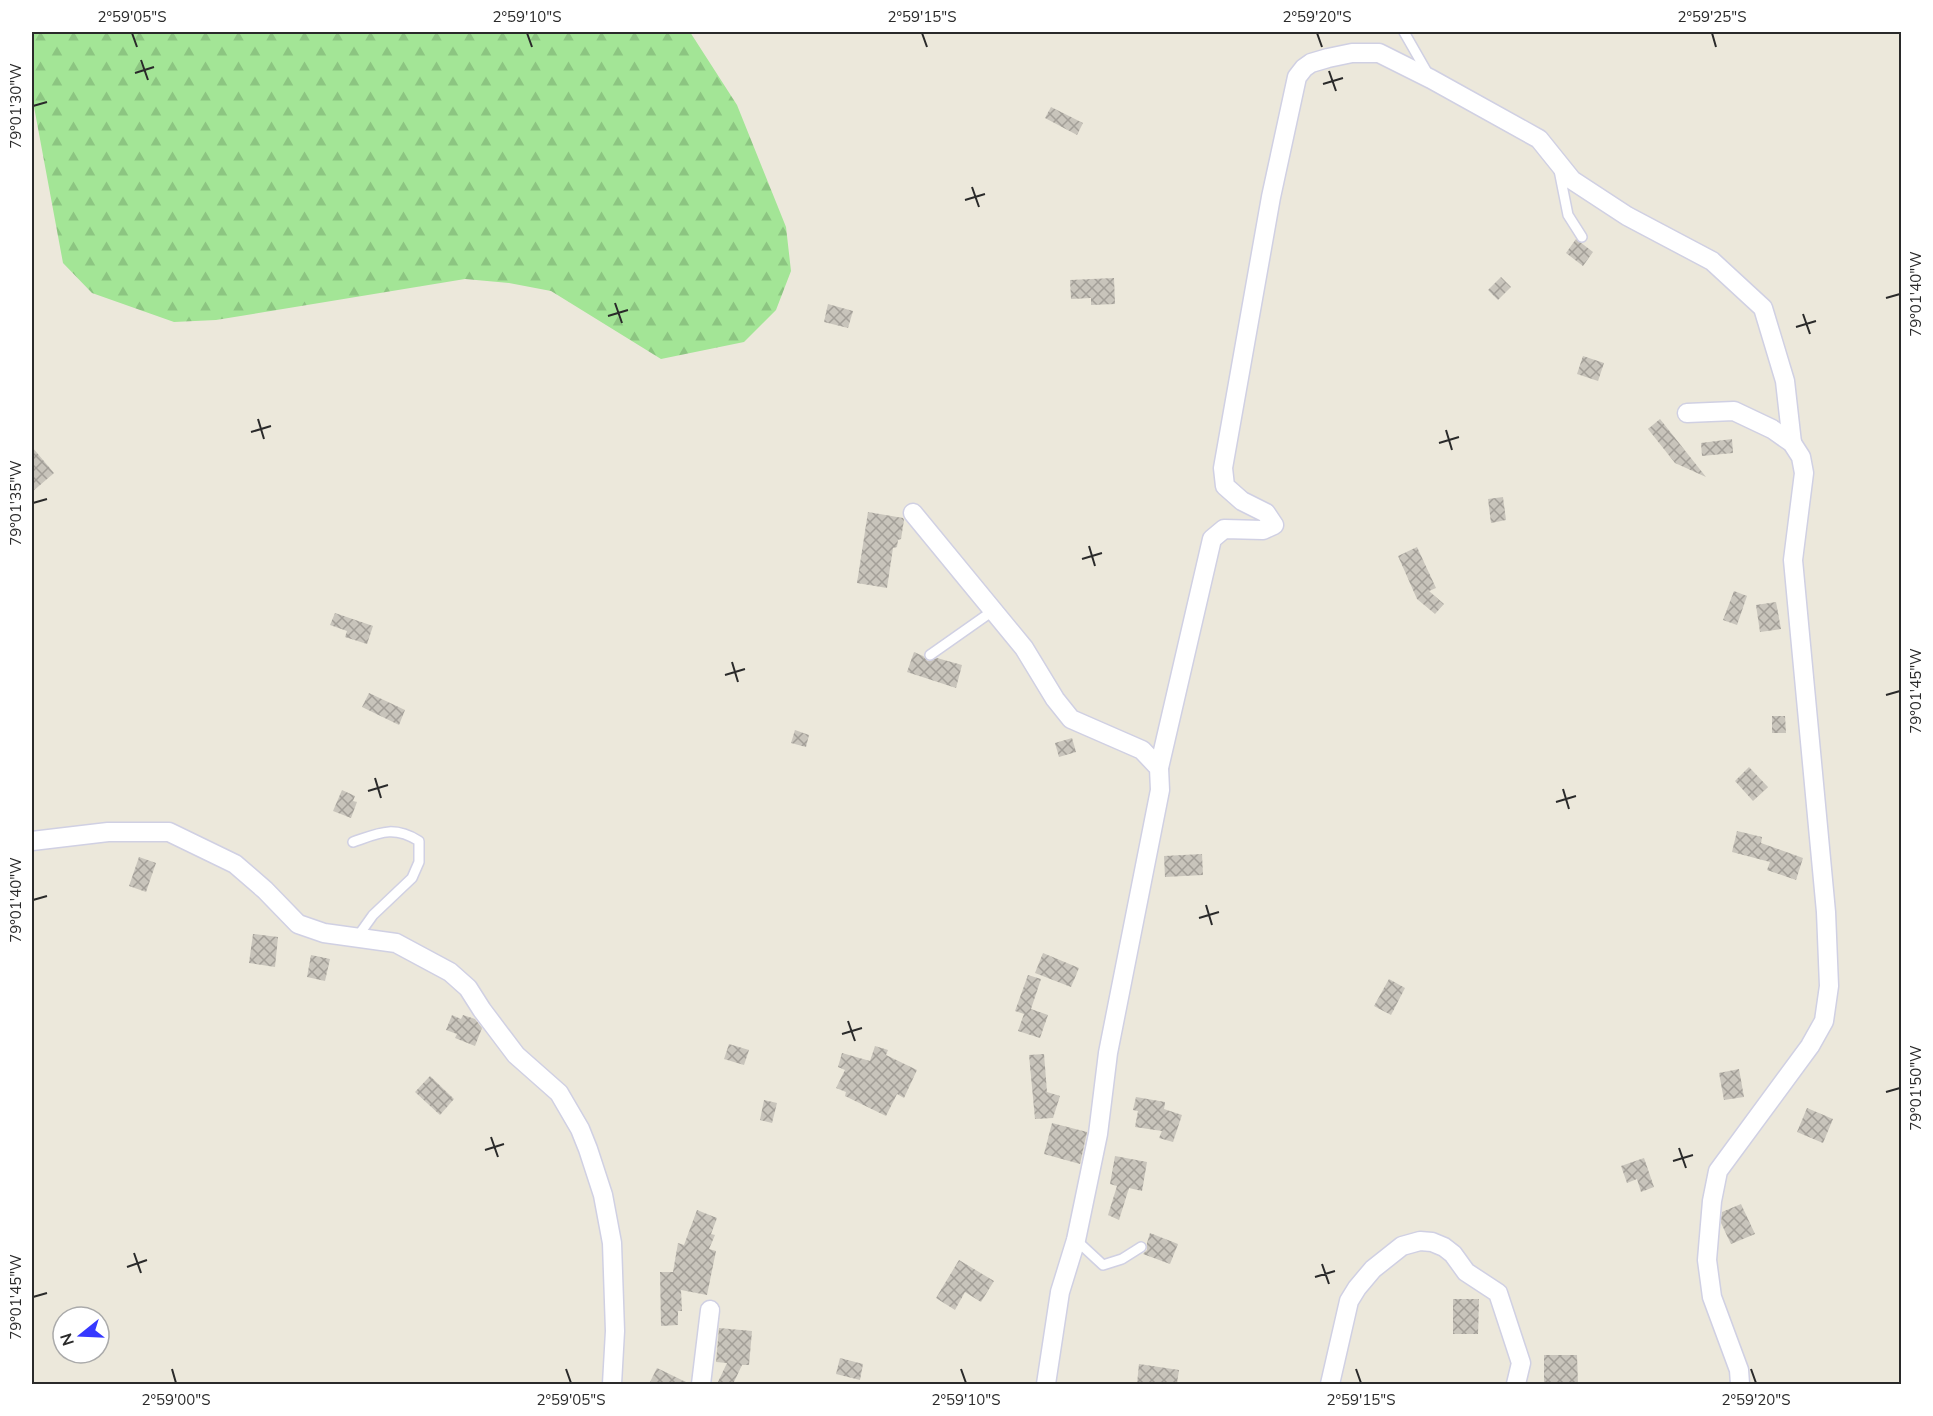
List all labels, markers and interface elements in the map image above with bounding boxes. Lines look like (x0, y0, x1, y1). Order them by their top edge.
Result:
text: 2°59'05"S (97, 7, 167, 26)
text: 2°59'10"S (492, 7, 562, 26)
text: 2°59'15"S (887, 7, 957, 26)
text: 2°59'20"S (1282, 7, 1352, 26)
text: 2°59'25"S (1677, 7, 1747, 26)
text: 79°01'30"W (6, 63, 25, 149)
text: 79°01'40"W (1906, 251, 1925, 337)
text: 79°01'35"W (6, 460, 25, 546)
text: 79°01'45"W (1906, 648, 1925, 734)
text: 79°01'40"W (6, 857, 25, 943)
text: 79°01'50"W (1906, 1045, 1925, 1131)
text: 79°01'45"W (6, 1254, 25, 1340)
north arrow (51, 1305, 111, 1365)
text: N (55, 1331, 78, 1348)
text: 2°59'00"S (141, 1390, 211, 1409)
text: 2°59'05"S (536, 1390, 606, 1409)
text: 2°59'10"S (931, 1390, 1001, 1409)
text: 2°59'15"S (1326, 1390, 1396, 1409)
text: 2°59'20"S (1721, 1390, 1791, 1409)

